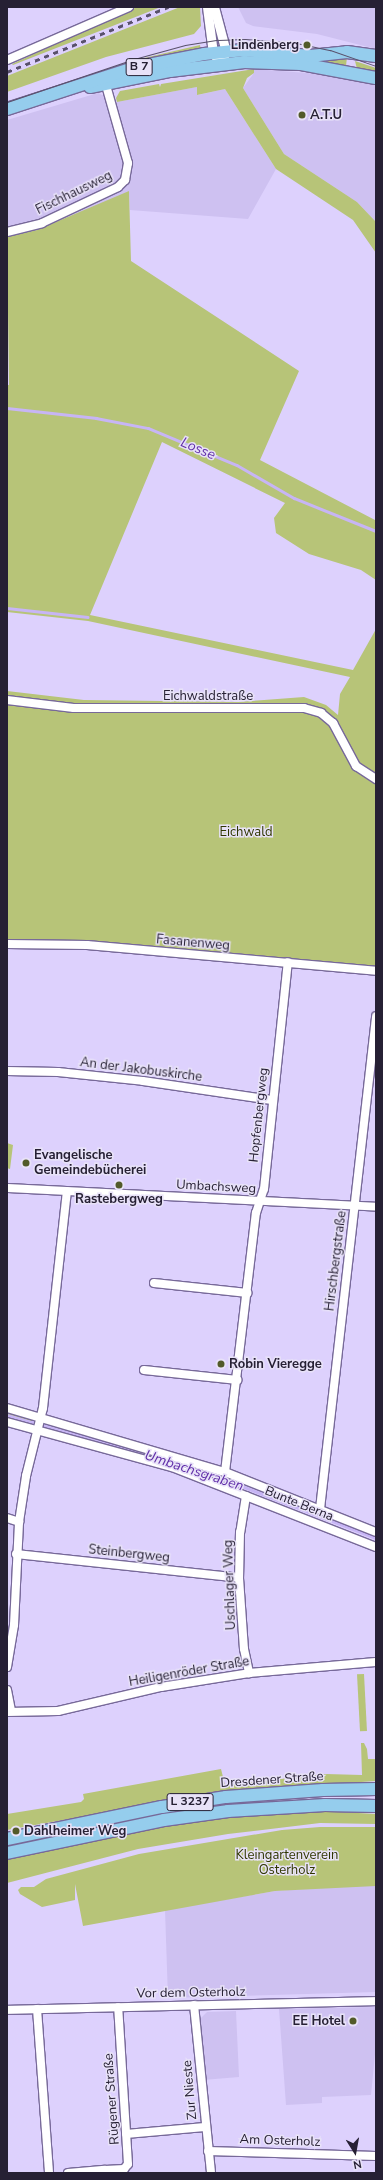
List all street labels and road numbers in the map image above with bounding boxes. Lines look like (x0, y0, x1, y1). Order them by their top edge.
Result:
road number: B 7 (125, 57, 153, 77)
street label: Fischhausweg (33, 168, 115, 218)
street label: Eichwaldstraße (163, 688, 253, 704)
street label: Fasanenweg (156, 932, 230, 954)
street label: An der Jakobuskirche (79, 1055, 203, 1085)
street label: Hopfenbergweg (246, 1067, 272, 1163)
street label: Umbachsweg (176, 1177, 256, 1197)
street label: Hirschbergstraße (322, 1210, 350, 1312)
street label: Bunte Berna (262, 1483, 336, 1525)
street label: Uschlager Weg (221, 1540, 239, 1630)
street label: Steinbergweg (87, 1542, 171, 1566)
street label: Heiligenröder Straße (128, 1654, 250, 1690)
street label: Dresdener Straße (220, 1769, 324, 1791)
road number: L 3237 (166, 1792, 214, 1812)
street label: Vor dem Osterholz (136, 1984, 246, 2002)
street label: Rügener Straße (101, 2053, 123, 2145)
street label: Zur Nieste (180, 2059, 200, 2121)
street label: Am Osterholz (239, 2132, 321, 2150)

